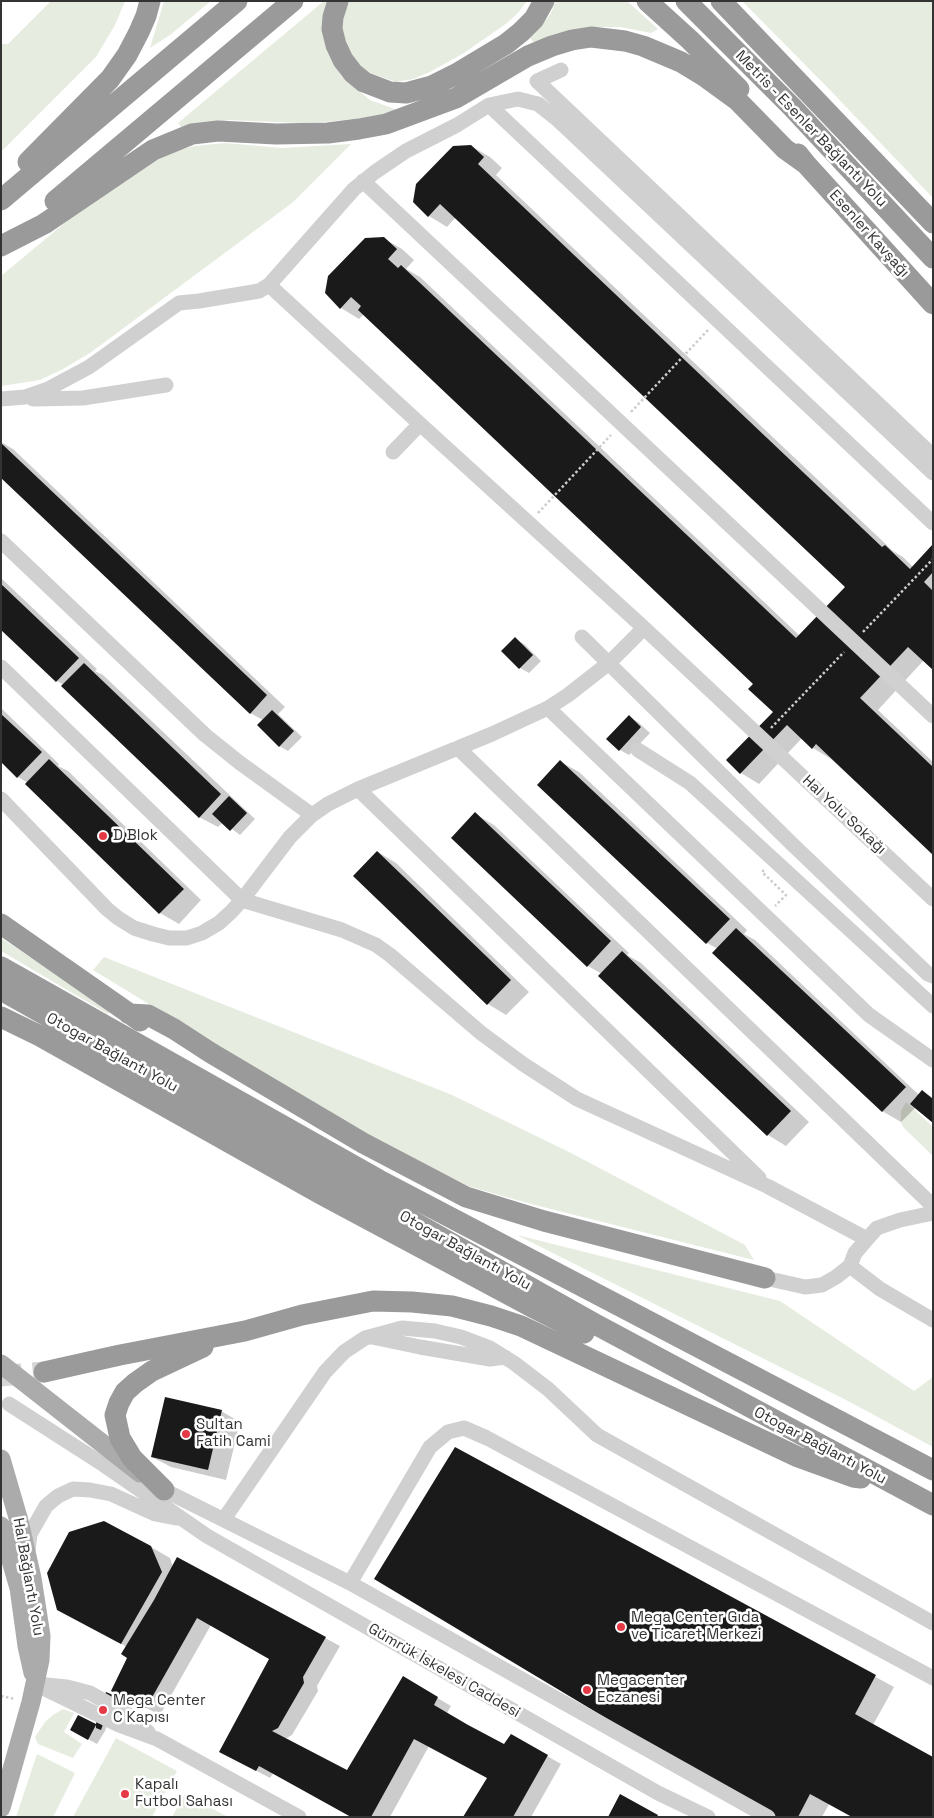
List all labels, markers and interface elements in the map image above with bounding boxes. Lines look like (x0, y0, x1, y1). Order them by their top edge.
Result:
street label: Metris - Esenler Bağlantı Yolu (731, 47, 891, 211)
street label: Esenler Kavşağı (825, 187, 913, 281)
street label: Hal Yolu Sokağı (798, 772, 890, 858)
place label: D Blok (113, 827, 158, 845)
marker: D Blok (97, 830, 109, 842)
street label: Otogar Bağlantı Yolu (43, 1009, 181, 1097)
street label: Otogar Bağlantı Yolu (396, 1207, 534, 1295)
street label: Otogar Bağlantı Yolu (751, 1403, 889, 1489)
place label: Sultan Fatih Cami (196, 1416, 271, 1451)
marker: Sultan Fatih Cami (180, 1428, 192, 1440)
street label: Hal Bağlantı Yolu (9, 1517, 47, 1637)
place label: Mega Center Gıda ve Ticaret Merkezi (631, 1609, 761, 1644)
street label: Gümrük İskelesi Caddesi (365, 1620, 523, 1722)
marker: Mega Center Gıda ve Ticaret Merkezi (615, 1621, 627, 1633)
place label: Megacenter Eczanesi (597, 1672, 685, 1707)
marker: Megacenter Eczanesi (581, 1684, 593, 1696)
place label: Mega Center C Kapısı (113, 1692, 206, 1727)
marker: Mega Center C Kapısı (97, 1704, 109, 1716)
place label: Kapalı Futbol Sahası (135, 1776, 233, 1811)
marker: Kapalı Futbol Sahası (119, 1788, 131, 1800)

